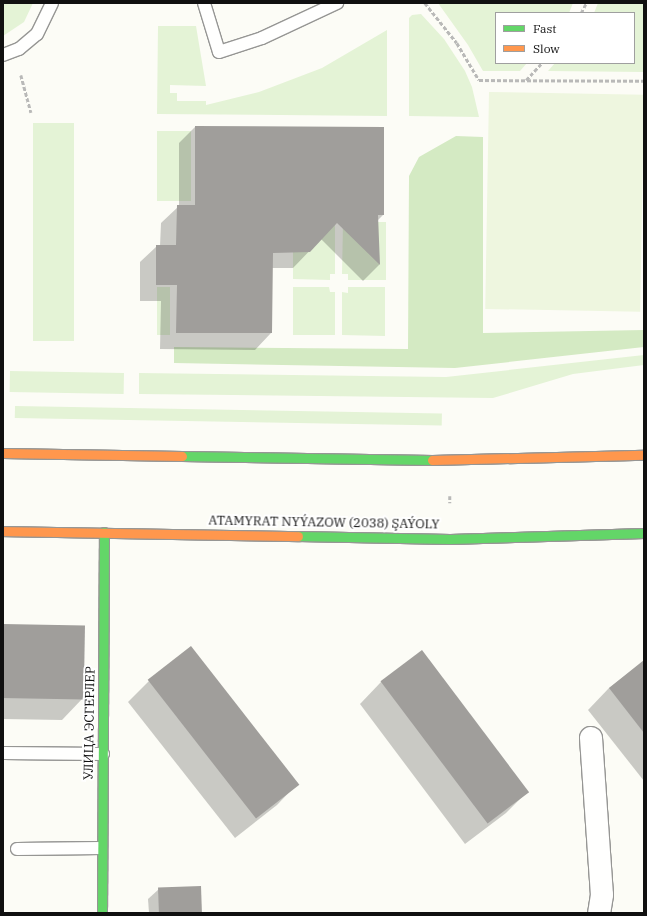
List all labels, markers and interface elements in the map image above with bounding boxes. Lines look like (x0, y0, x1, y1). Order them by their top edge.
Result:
legend (495, 12, 635, 64)
text: Fast (533, 21, 557, 36)
text: Slow (533, 41, 560, 56)
street label: ATAMYRAT NYÝAZOW (2038) ŞAÝOLY (208, 513, 440, 533)
street label: УЛИЦА ЭСГЕРЛЕР (81, 666, 99, 780)

